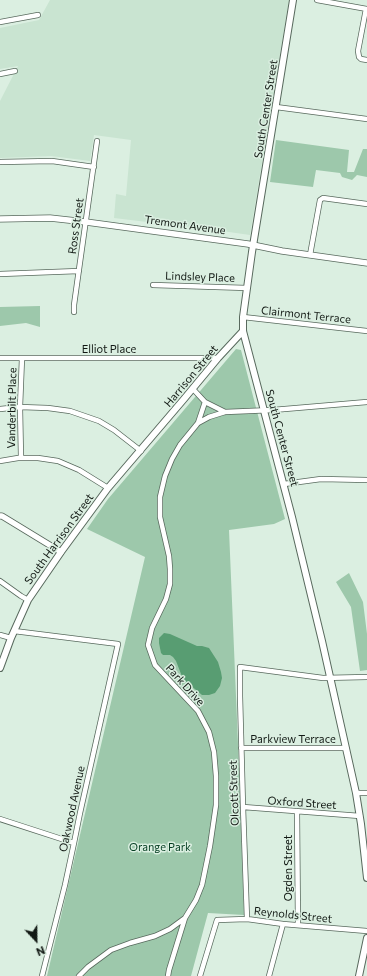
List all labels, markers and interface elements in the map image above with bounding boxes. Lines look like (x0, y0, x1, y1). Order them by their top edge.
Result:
street label: South Center Street (252, 59, 280, 159)
street label: Ross Street (66, 197, 86, 255)
street label: Tremont Avenue (144, 213, 226, 237)
street label: Lindsley Place (165, 269, 235, 285)
street label: Clairmont Terrace (261, 304, 351, 326)
street label: Elliot Place (82, 342, 136, 356)
street label: Harrison Street (161, 342, 221, 410)
street label: Vanderbilt Place (5, 367, 19, 449)
street label: South Center Street (263, 388, 301, 488)
street label: South Harrison Street (22, 491, 96, 587)
street label: Park Drive (163, 661, 207, 709)
street label: Parkview Terrace (250, 732, 336, 746)
street label: Olcott Street (226, 760, 242, 826)
street label: Oakwood Avenue (56, 765, 88, 853)
street label: Oxford Street (267, 794, 337, 812)
street label: Ogden Street (281, 835, 295, 901)
park label: Orange Park (129, 840, 191, 854)
street label: Reynolds Street (253, 904, 333, 926)
north arrow (16, 920, 56, 960)
text: N (34, 944, 47, 959)

